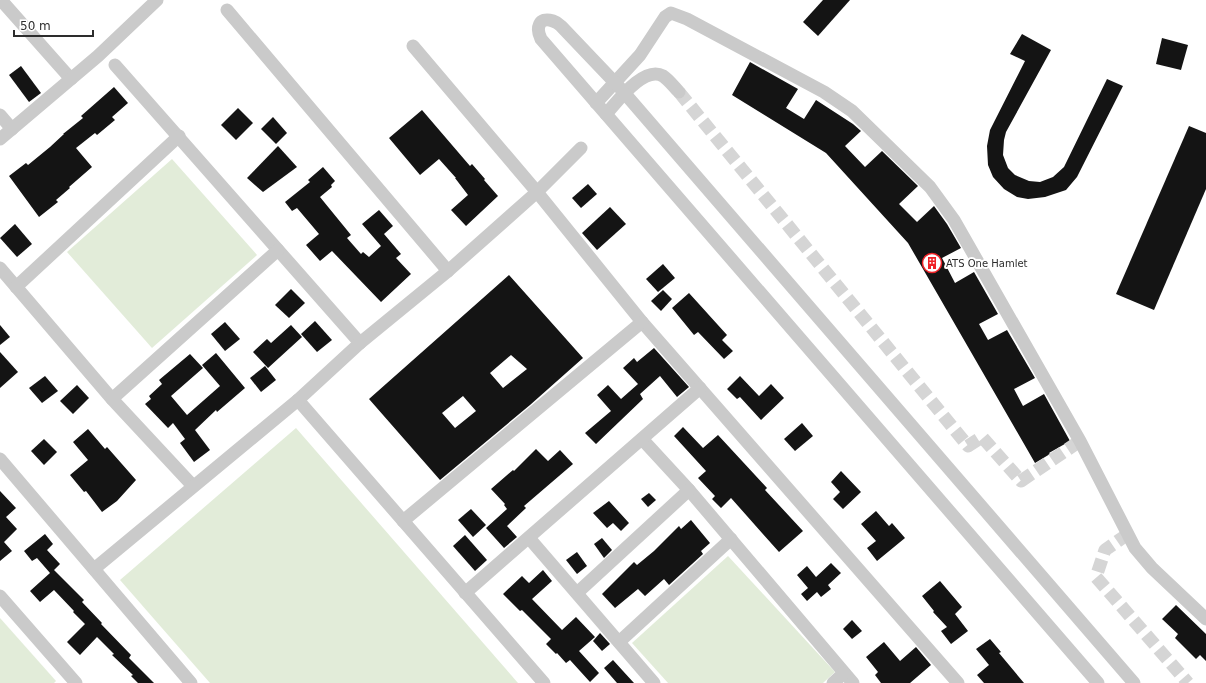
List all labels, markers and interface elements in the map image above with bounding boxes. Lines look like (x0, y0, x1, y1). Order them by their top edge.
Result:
scale bar (14, 12, 93, 38)
text: 50 m (20, 19, 51, 33)
building icon: ATS One Hamlet (921, 252, 943, 274)
place label: ATS One Hamlet (946, 258, 1028, 269)

